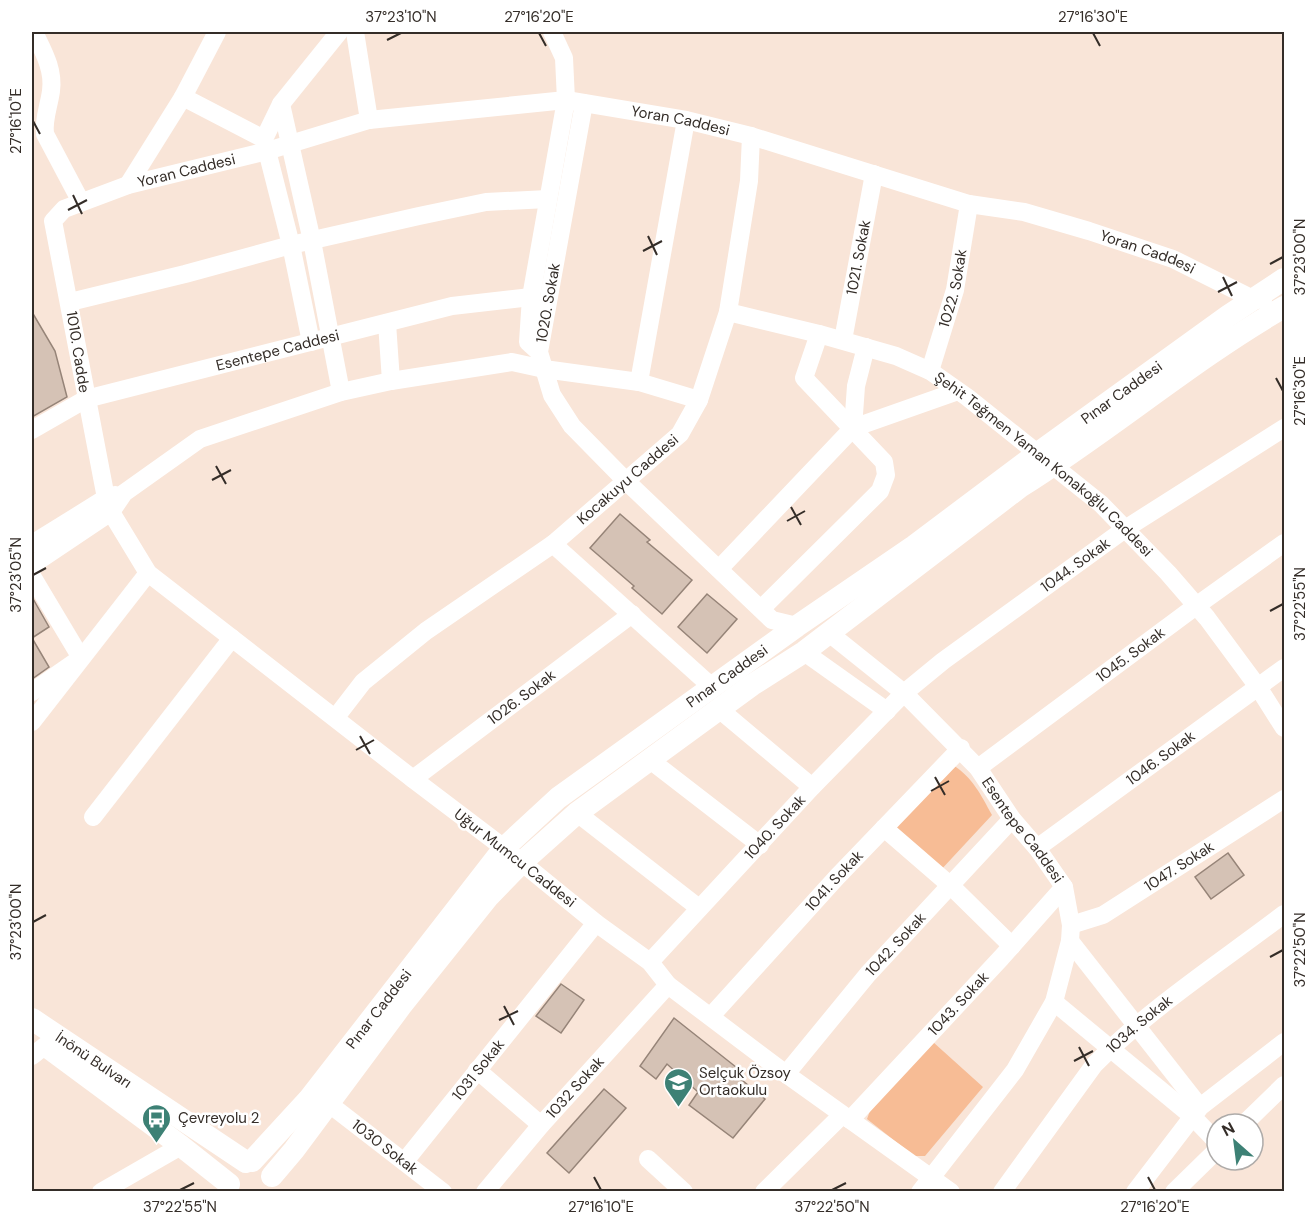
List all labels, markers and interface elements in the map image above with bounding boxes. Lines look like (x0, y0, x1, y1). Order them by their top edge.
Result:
text: 37°23'10"N (365, 7, 437, 27)
text: 27°16'20"E (504, 7, 574, 27)
text: 27°16'30"E (1058, 7, 1128, 27)
text: 27°16'10"E (6, 88, 26, 154)
street label: Yoran Caddesi (630, 101, 732, 140)
street label: Yoran Caddesi (135, 149, 237, 192)
street label: 1021. Sokak (842, 218, 875, 297)
text: 37°23'00"N (1290, 219, 1310, 295)
street label: Yoran Caddesi (1097, 225, 1199, 279)
street label: 1022. Sokak (934, 247, 972, 330)
street label: 1020. Sokak (531, 261, 565, 344)
street label: 1010. Cadde (62, 310, 94, 394)
street label: Esentepe Caddesi (214, 325, 342, 376)
text: 27°16'30"E (1290, 356, 1310, 426)
street label: Pınar Caddesi (1077, 357, 1166, 429)
street label: Şehit Teğmen Yaman Konakoğlu Caddesi (930, 367, 1157, 561)
street label: Kocakuyu Caddesi (573, 430, 683, 529)
street label: 1044. Sokak (1037, 533, 1114, 597)
text: 37°23'05"N (6, 537, 26, 613)
text: 37°22'55"N (1290, 567, 1310, 641)
street label: 1045. Sokak (1092, 622, 1169, 687)
street label: Pınar Caddesi (682, 640, 772, 712)
street label: 1026. Sokak (484, 665, 560, 729)
street label: 1046. Sokak (1122, 726, 1200, 790)
street label: Esentepe Caddesi (977, 773, 1068, 887)
street label: 1040. Sokak (740, 790, 810, 864)
street label: Uğur Mumcu Caddesi (450, 804, 580, 912)
street label: 1047. Sokak (1141, 836, 1218, 896)
street label: 1041. Sokak (801, 845, 868, 916)
text: 37°23'00"N (6, 884, 26, 960)
street label: 1042. Sokak (861, 908, 931, 981)
text: 37°22'50"N (1290, 912, 1310, 988)
street label: Pınar Caddesi (342, 965, 416, 1053)
street label: 1043. Sokak (924, 967, 994, 1040)
street label: 1034. Sokak (1102, 990, 1177, 1058)
street label: İnönü Bulvarı (51, 1027, 136, 1093)
street label: 1031 Sokak (448, 1035, 509, 1105)
street label: 1032 Sokak (542, 1052, 609, 1123)
place label: Selçuk Özsoy Ortaokulu (699, 1063, 792, 1100)
school or university icon: Selçuk Özsoy Ortaokulu (662, 1066, 694, 1108)
bus stop icon: Çevreyolu 2 (141, 1102, 173, 1144)
place label: Çevreyolu 2 (178, 1108, 259, 1128)
north arrow (1205, 1112, 1265, 1172)
street label: 1030 Sokak (348, 1115, 423, 1179)
text: N (1218, 1117, 1238, 1141)
text: 37°22'55"N (143, 1197, 217, 1217)
text: 27°16'10"E (568, 1197, 634, 1217)
text: 37°22'50"N (794, 1197, 870, 1217)
text: 27°16'20"E (1120, 1197, 1190, 1217)

